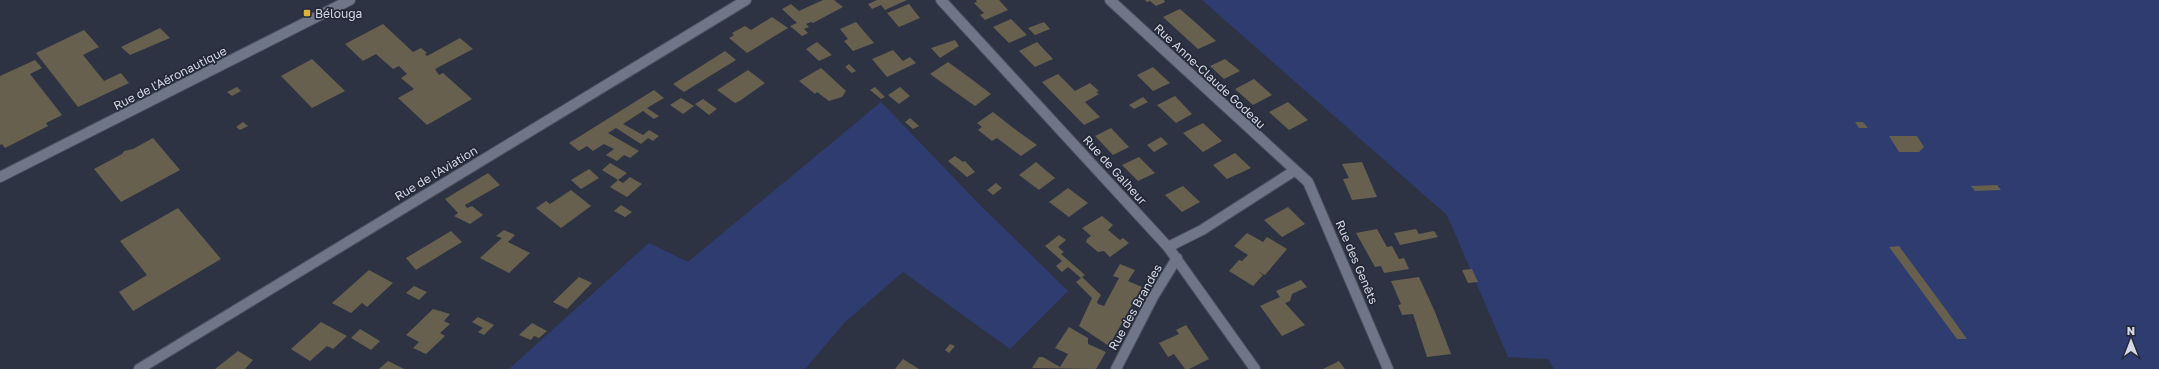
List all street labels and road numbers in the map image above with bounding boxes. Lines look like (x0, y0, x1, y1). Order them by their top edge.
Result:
street label: Rue Anne-Claude Godeau (1151, 20, 1269, 132)
street label: Rue de l'Aéronautique (111, 43, 229, 113)
street label: Rue de Galheur (1080, 132, 1150, 208)
street label: Rue de l'Aviation (392, 142, 480, 204)
street label: Rue des Genêts (1333, 218, 1381, 306)
street label: Rue des Brandes (1105, 261, 1165, 353)

